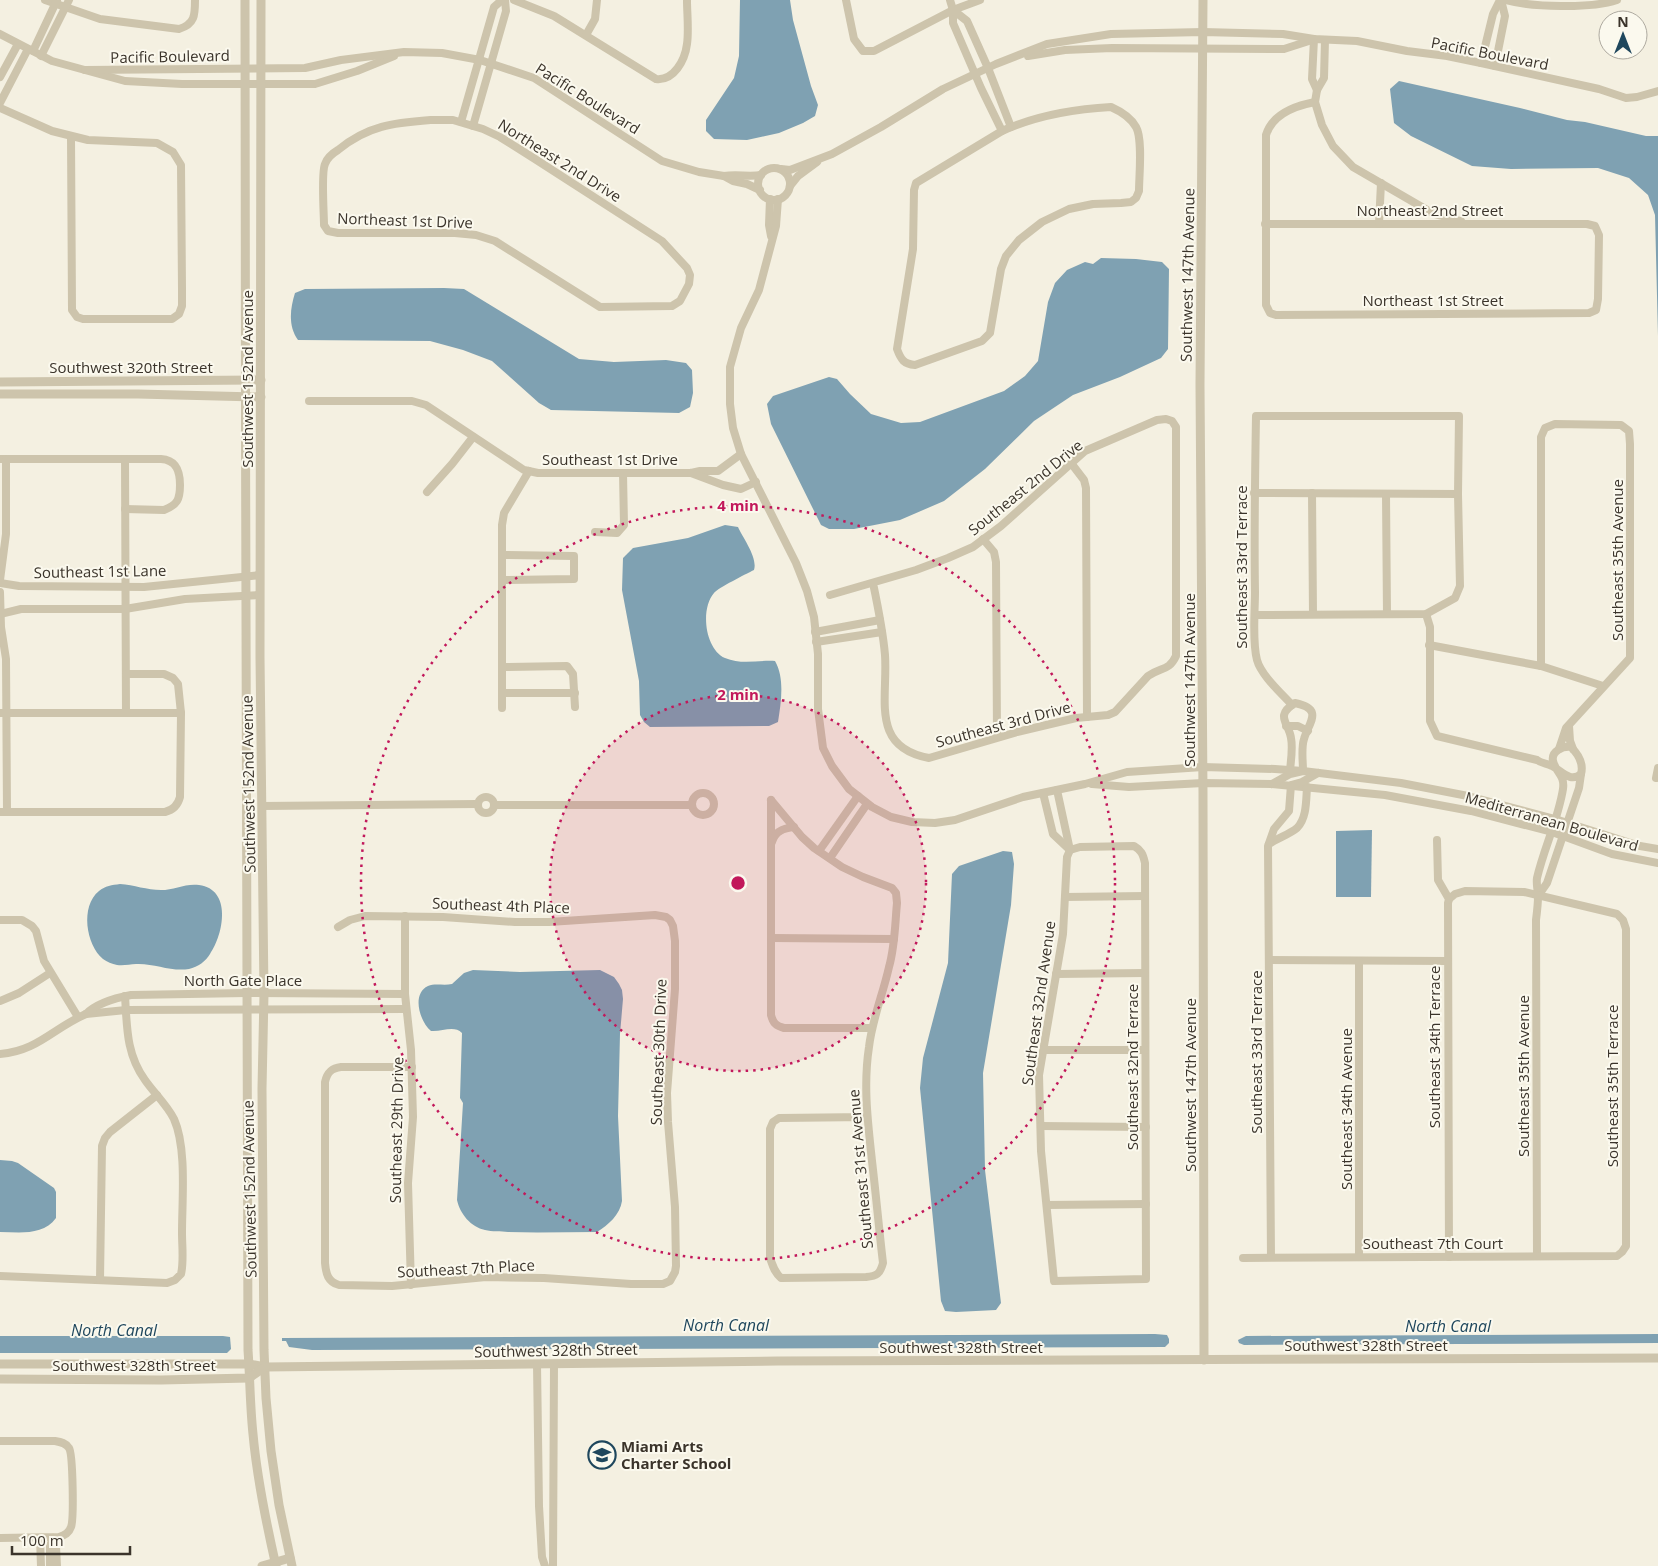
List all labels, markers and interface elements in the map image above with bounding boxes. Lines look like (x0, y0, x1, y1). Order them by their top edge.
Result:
north arrow (1598, 10, 1648, 60)
text: N (1617, 12, 1629, 31)
street label: Pacific Boulevard (1429, 32, 1551, 74)
street label: Pacific Boulevard (110, 45, 230, 67)
street label: Pacific Boulevard (532, 58, 644, 138)
street label: Northeast 2nd Drive (495, 114, 625, 206)
street label: Southwest 147th Avenue (1175, 188, 1199, 362)
street label: Northeast 2nd Street (1357, 200, 1503, 220)
street label: Northeast 1st Drive (337, 208, 473, 232)
street label: Southwest 152nd Avenue (237, 290, 257, 468)
street label: Northeast 1st Street (1362, 290, 1504, 310)
street label: Southwest 320th Street (49, 357, 213, 377)
street label: Southeast 2nd Drive (964, 435, 1086, 539)
street label: Southeast 1st Drive (542, 449, 678, 469)
street label: Southeast 35th Avenue (1607, 479, 1627, 641)
street label: Southeast 33rd Terrace (1231, 485, 1251, 649)
text: 4 min (717, 495, 759, 515)
street label: Southeast 1st Lane (33, 560, 167, 582)
street label: Southwest 147th Avenue (1179, 593, 1199, 767)
text: 2 min (717, 684, 759, 704)
street label: Southwest 152nd Avenue (236, 695, 260, 873)
street label: Southeast 3rd Drive (933, 696, 1073, 752)
street label: Mediterranean Boulevard (1463, 787, 1641, 855)
centre of rings (729, 874, 747, 892)
street label: Southeast 4th Place (432, 893, 570, 917)
street label: Southeast 32nd Avenue (1017, 920, 1059, 1086)
street label: Southeast 34th Terrace (1424, 966, 1444, 1128)
street label: North Gate Place (184, 970, 302, 990)
street label: Southeast 33rd Terrace (1246, 970, 1266, 1134)
street label: Southeast 30th Drive (645, 978, 671, 1126)
street label: Southeast 32nd Terrace (1122, 984, 1142, 1150)
street label: Southeast 35th Avenue (1513, 995, 1533, 1157)
street label: Southwest 147th Avenue (1180, 998, 1200, 1172)
street label: Southeast 35th Terrace (1602, 1005, 1622, 1167)
street label: Southeast 34th Avenue (1336, 1028, 1356, 1190)
street label: Southeast 29th Drive (385, 1057, 407, 1203)
street label: Southeast 31st Avenue (843, 1088, 877, 1250)
street label: Southwest 152nd Avenue (237, 1100, 261, 1278)
street label: Southeast 7th Court (1363, 1233, 1503, 1253)
street label: Southeast 7th Place (397, 1254, 535, 1282)
water label: North Canal (683, 1314, 770, 1336)
water label: North Canal (1405, 1315, 1492, 1337)
water label: North Canal (71, 1319, 158, 1341)
street label: Southwest 328th Street (1284, 1335, 1448, 1355)
street label: Southwest 328th Street (879, 1337, 1043, 1357)
street label: Southwest 328th Street (474, 1339, 638, 1361)
street label: Southwest 328th Street (52, 1355, 216, 1375)
place label: Miami Arts Charter School (621, 1436, 731, 1473)
school or university icon: Miami Arts Charter School (587, 1440, 617, 1470)
scale bar (12, 1524, 130, 1556)
text: 100 m (20, 1530, 64, 1550)

